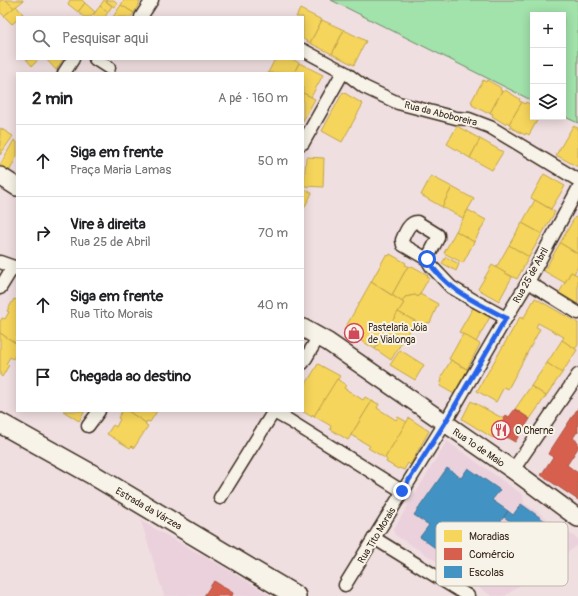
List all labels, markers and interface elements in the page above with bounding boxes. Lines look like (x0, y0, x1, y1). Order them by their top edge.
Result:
map controls (530, 12, 566, 120)
button: + (530, 12, 566, 48)
search box (16, 16, 304, 60)
icon: search (30, 27, 52, 49)
text: Pesquisar aqui (62, 29, 148, 48)
button: − (530, 48, 566, 84)
button: layers (530, 84, 566, 120)
text: 2 min (32, 88, 73, 109)
text: A pé · 160 m (218, 90, 288, 106)
street label: Rua da Aboboreira (403, 99, 479, 129)
text: Siga em frente (70, 143, 163, 162)
icon: ahead (32, 150, 54, 172)
text: 50 m (258, 153, 288, 169)
text: Praça Maria Lamas (70, 162, 171, 178)
text: Vire à direita (70, 215, 146, 234)
icon: right (32, 222, 54, 244)
text: 70 m (258, 225, 288, 241)
text: Rua 25 de Abril (70, 234, 151, 250)
street label: Rua 25 de Abril (511, 245, 551, 306)
route start (418, 250, 436, 268)
text: Siga em frente (70, 287, 163, 306)
icon: ahead (32, 294, 54, 316)
text: 40 m (257, 297, 288, 313)
text: Rua Tito Morais (70, 306, 153, 322)
shop icon: Pastelaria Jóia de Vialonga (343, 322, 365, 344)
place label: Pastelaria Jóia de Vialonga (368, 322, 427, 346)
icon: arrive (32, 366, 54, 388)
text: Chegada ao destino (70, 367, 191, 386)
restaurant icon: O Cherne (490, 419, 512, 441)
place label: O Cherne (515, 425, 554, 437)
street label: Rua 1º de Maio (450, 426, 507, 470)
route end (393, 482, 411, 500)
street label: Estrada da Várzea (113, 485, 184, 533)
street label: Rua Tito Morais (355, 505, 399, 566)
legend (436, 522, 568, 586)
text: Moradias (469, 530, 509, 543)
text: Comércio (469, 548, 514, 561)
text: Escolas (469, 566, 504, 579)

